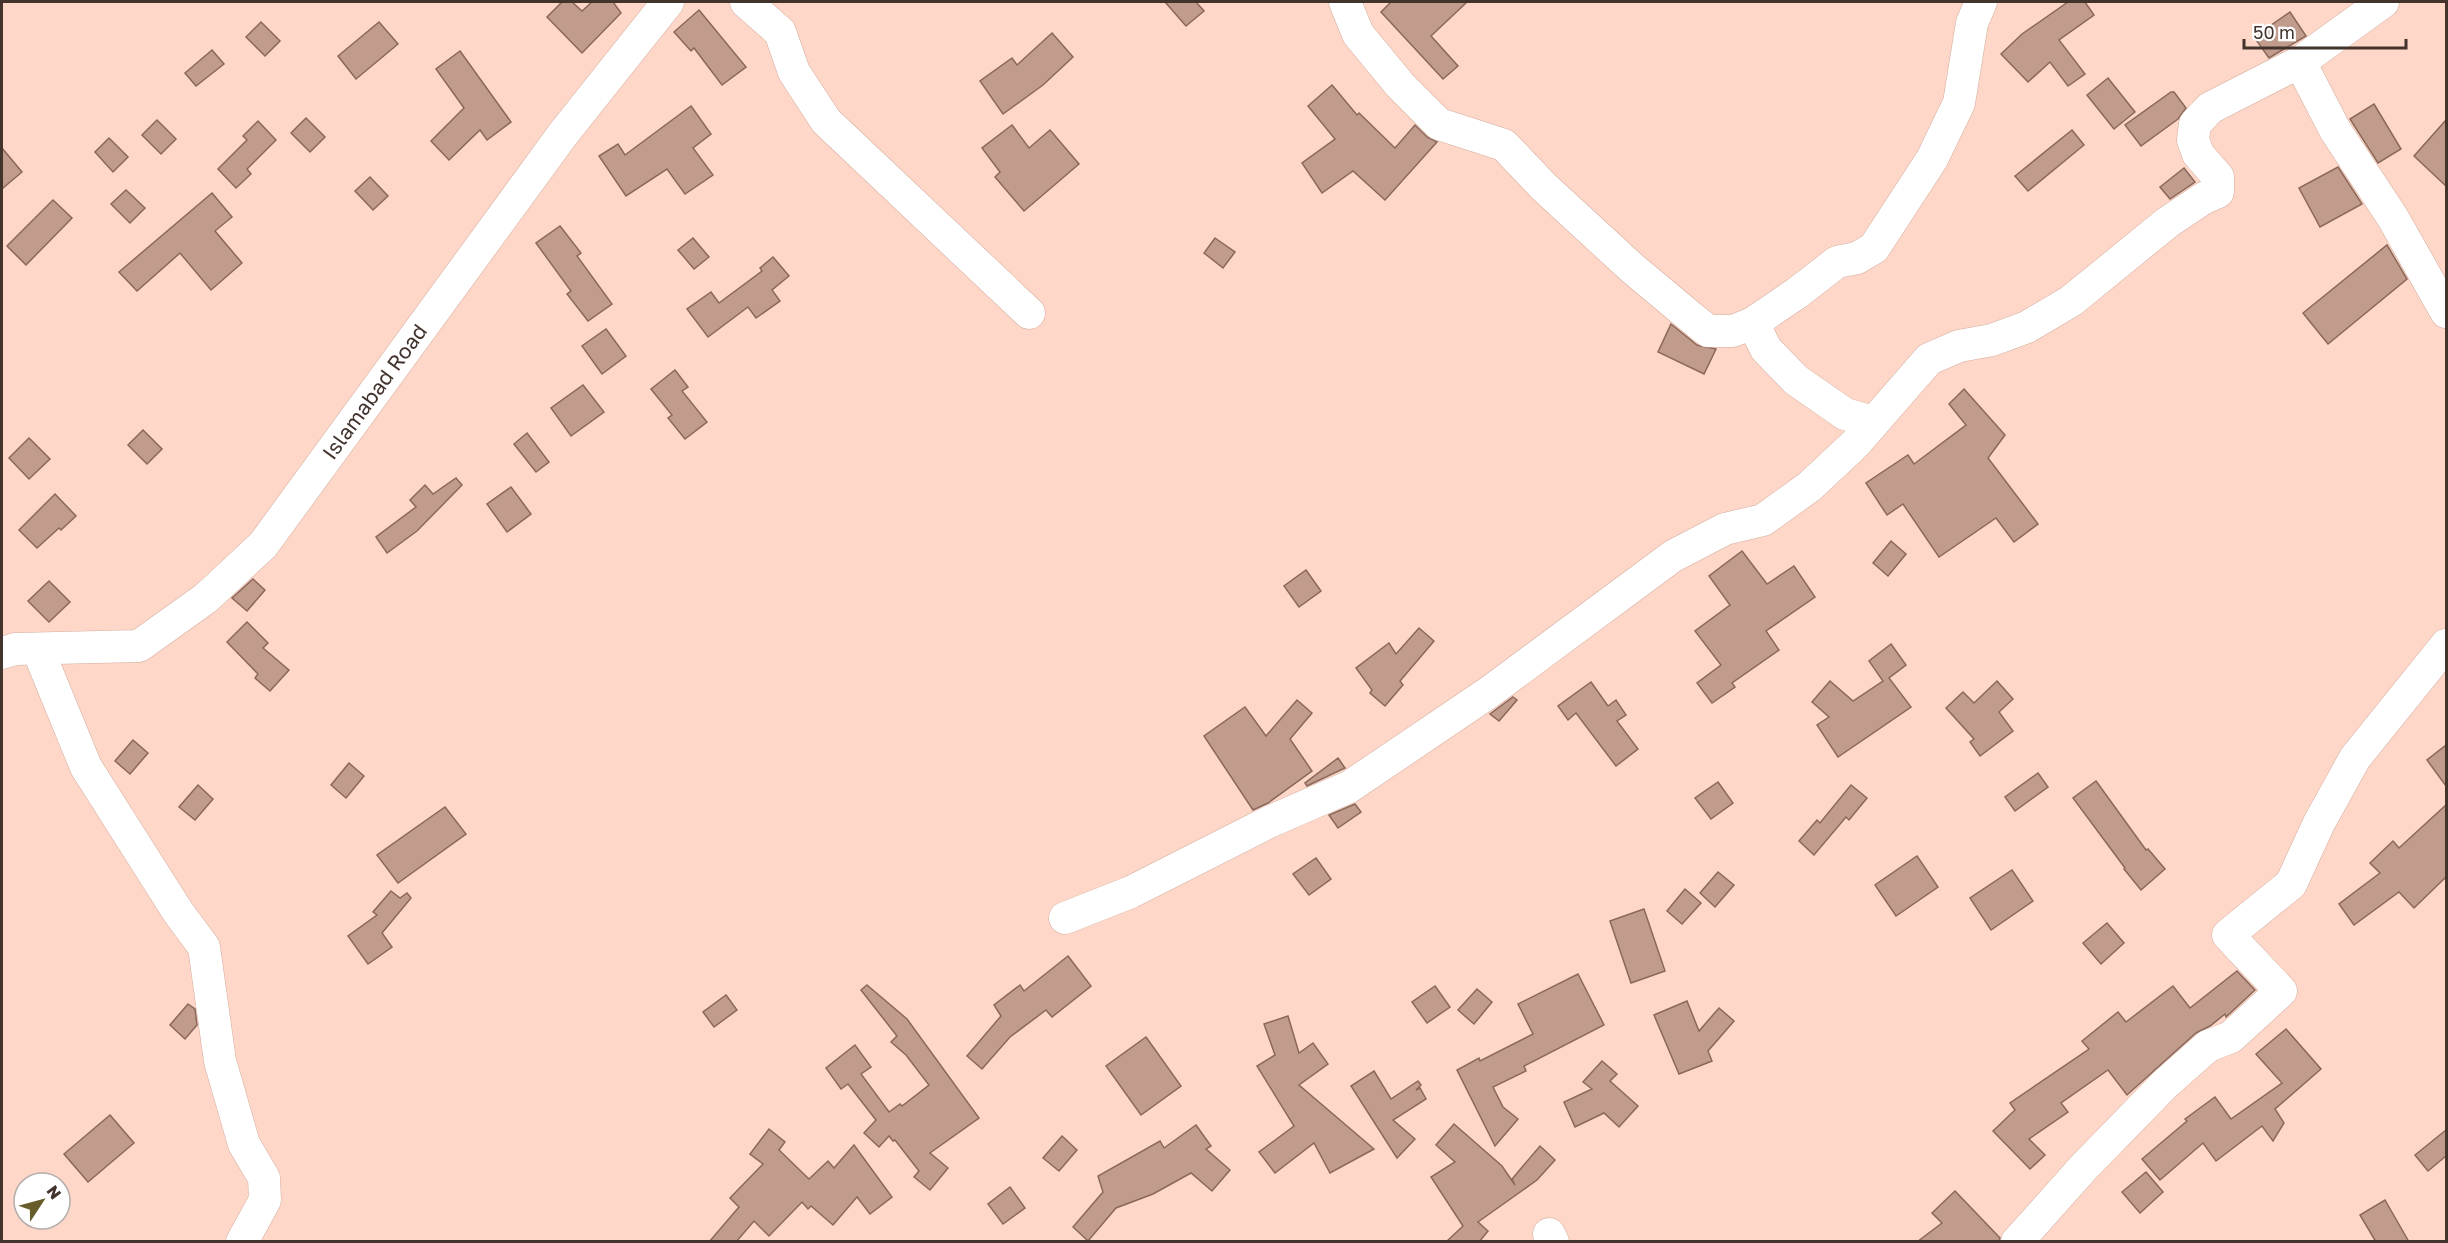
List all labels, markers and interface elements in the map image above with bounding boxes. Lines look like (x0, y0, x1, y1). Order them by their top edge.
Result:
scale bar (2244, 12, 2406, 50)
text: 50 m (2253, 21, 2295, 43)
street label: Islamabad Road (316, 319, 432, 464)
north arrow (12, 1171, 72, 1231)
text: N (42, 1181, 66, 1203)

